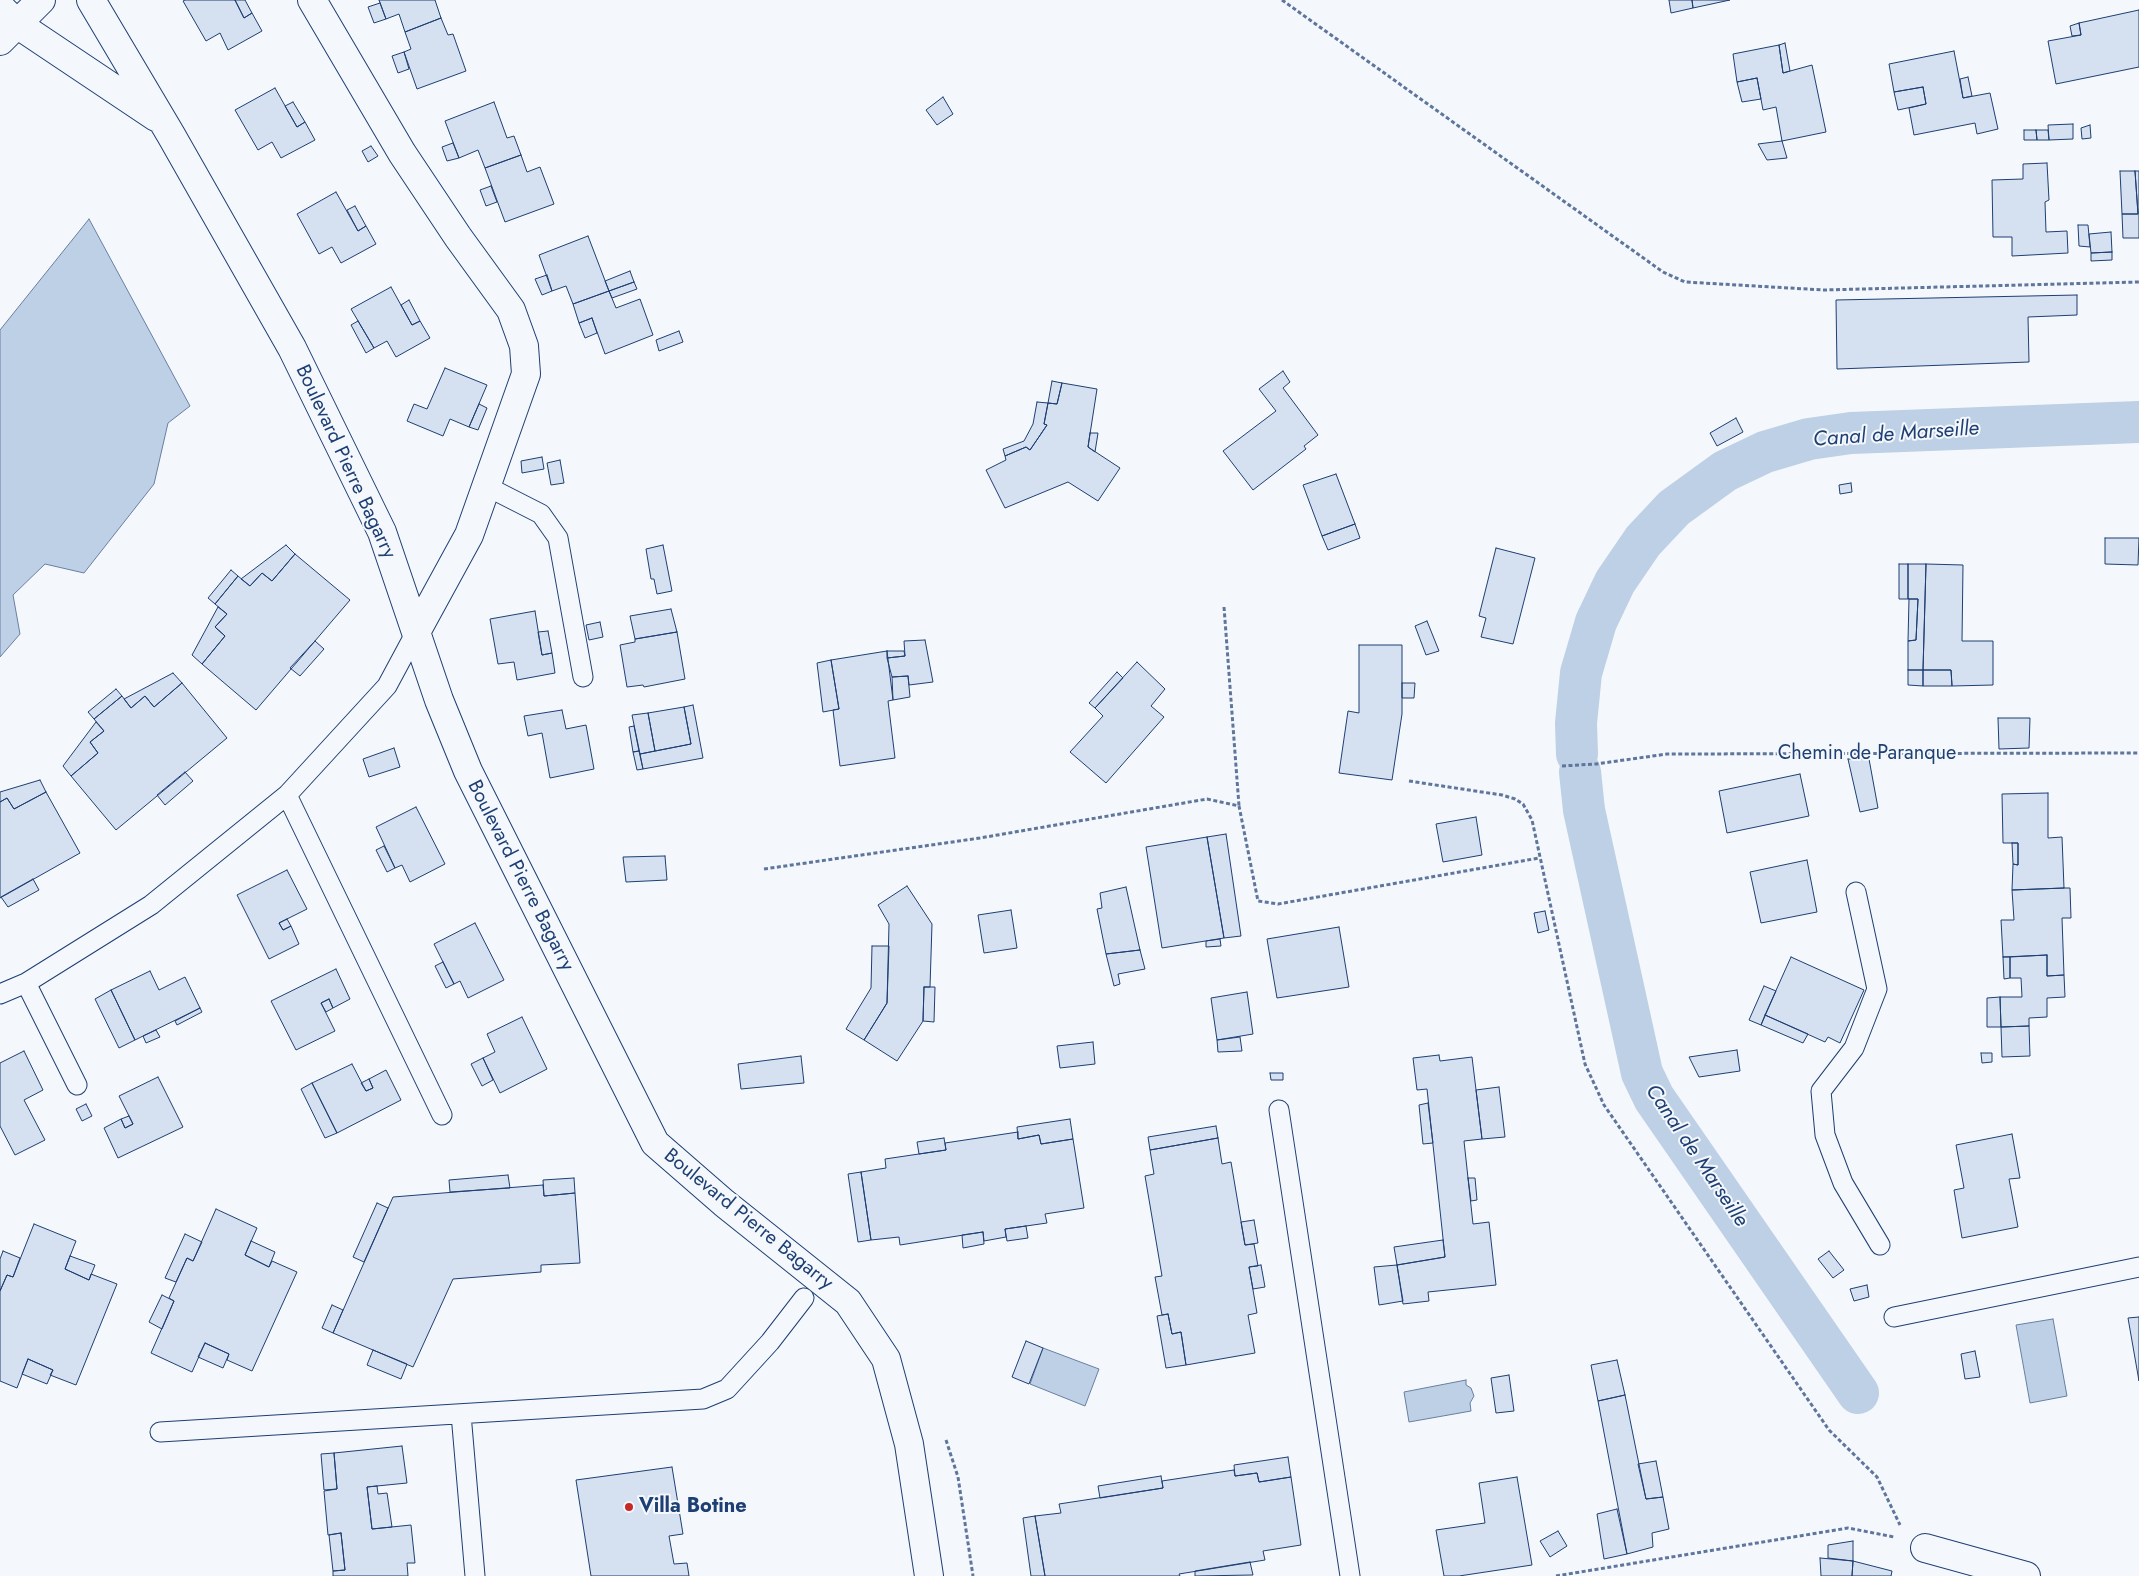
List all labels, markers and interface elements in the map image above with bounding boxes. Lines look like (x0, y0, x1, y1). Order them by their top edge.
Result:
street label: Boulevard Pierre Bagarry (290, 361, 400, 563)
water label: Canal de Marseille (1812, 417, 1980, 453)
street label: Chemin de Paranque (1778, 742, 1956, 766)
street label: Boulevard Pierre Bagarry (461, 777, 579, 975)
water label: Canal de Marseille (1639, 1080, 1753, 1232)
street label: Boulevard Pierre Bagarry (658, 1144, 838, 1296)
place label: Villa Botine (639, 1495, 747, 1519)
marker: Villa Botine (623, 1501, 635, 1513)

